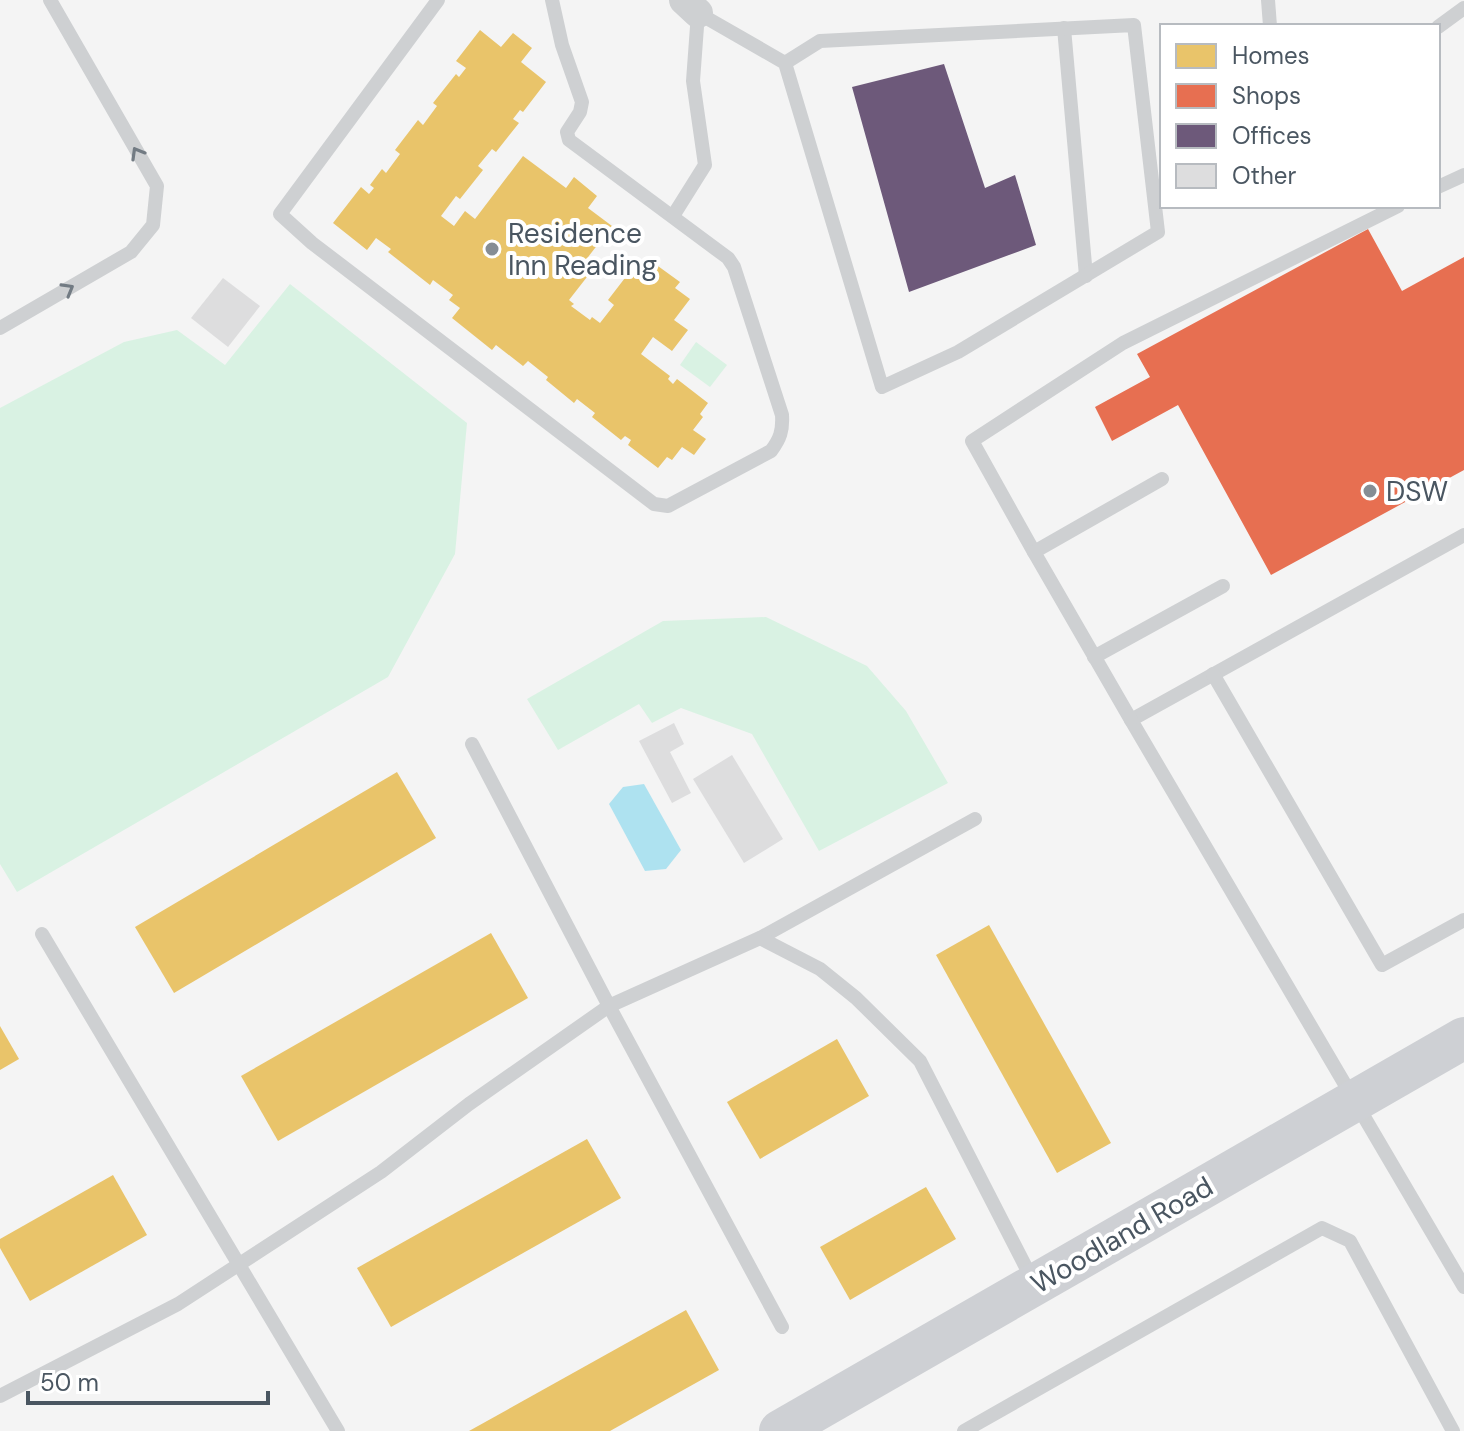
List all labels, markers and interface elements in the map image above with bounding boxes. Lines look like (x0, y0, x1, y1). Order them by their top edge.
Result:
legend (1160, 24, 1440, 208)
text: Homes (1232, 40, 1310, 71)
text: Shops (1232, 80, 1301, 111)
text: Offices (1232, 120, 1312, 151)
one-way arrow (131, 147, 147, 162)
text: Other (1232, 160, 1296, 191)
place label: Residence Inn Reading (508, 215, 657, 284)
marker: Residence Inn Reading (483, 240, 501, 258)
one-way arrow (59, 283, 73, 299)
place label: DSW (1386, 473, 1448, 510)
marker: DSW (1361, 482, 1379, 500)
street label: Woodland Road (1024, 1168, 1220, 1302)
scale bar (28, 1355, 268, 1405)
text: 50 m (40, 1367, 99, 1398)

